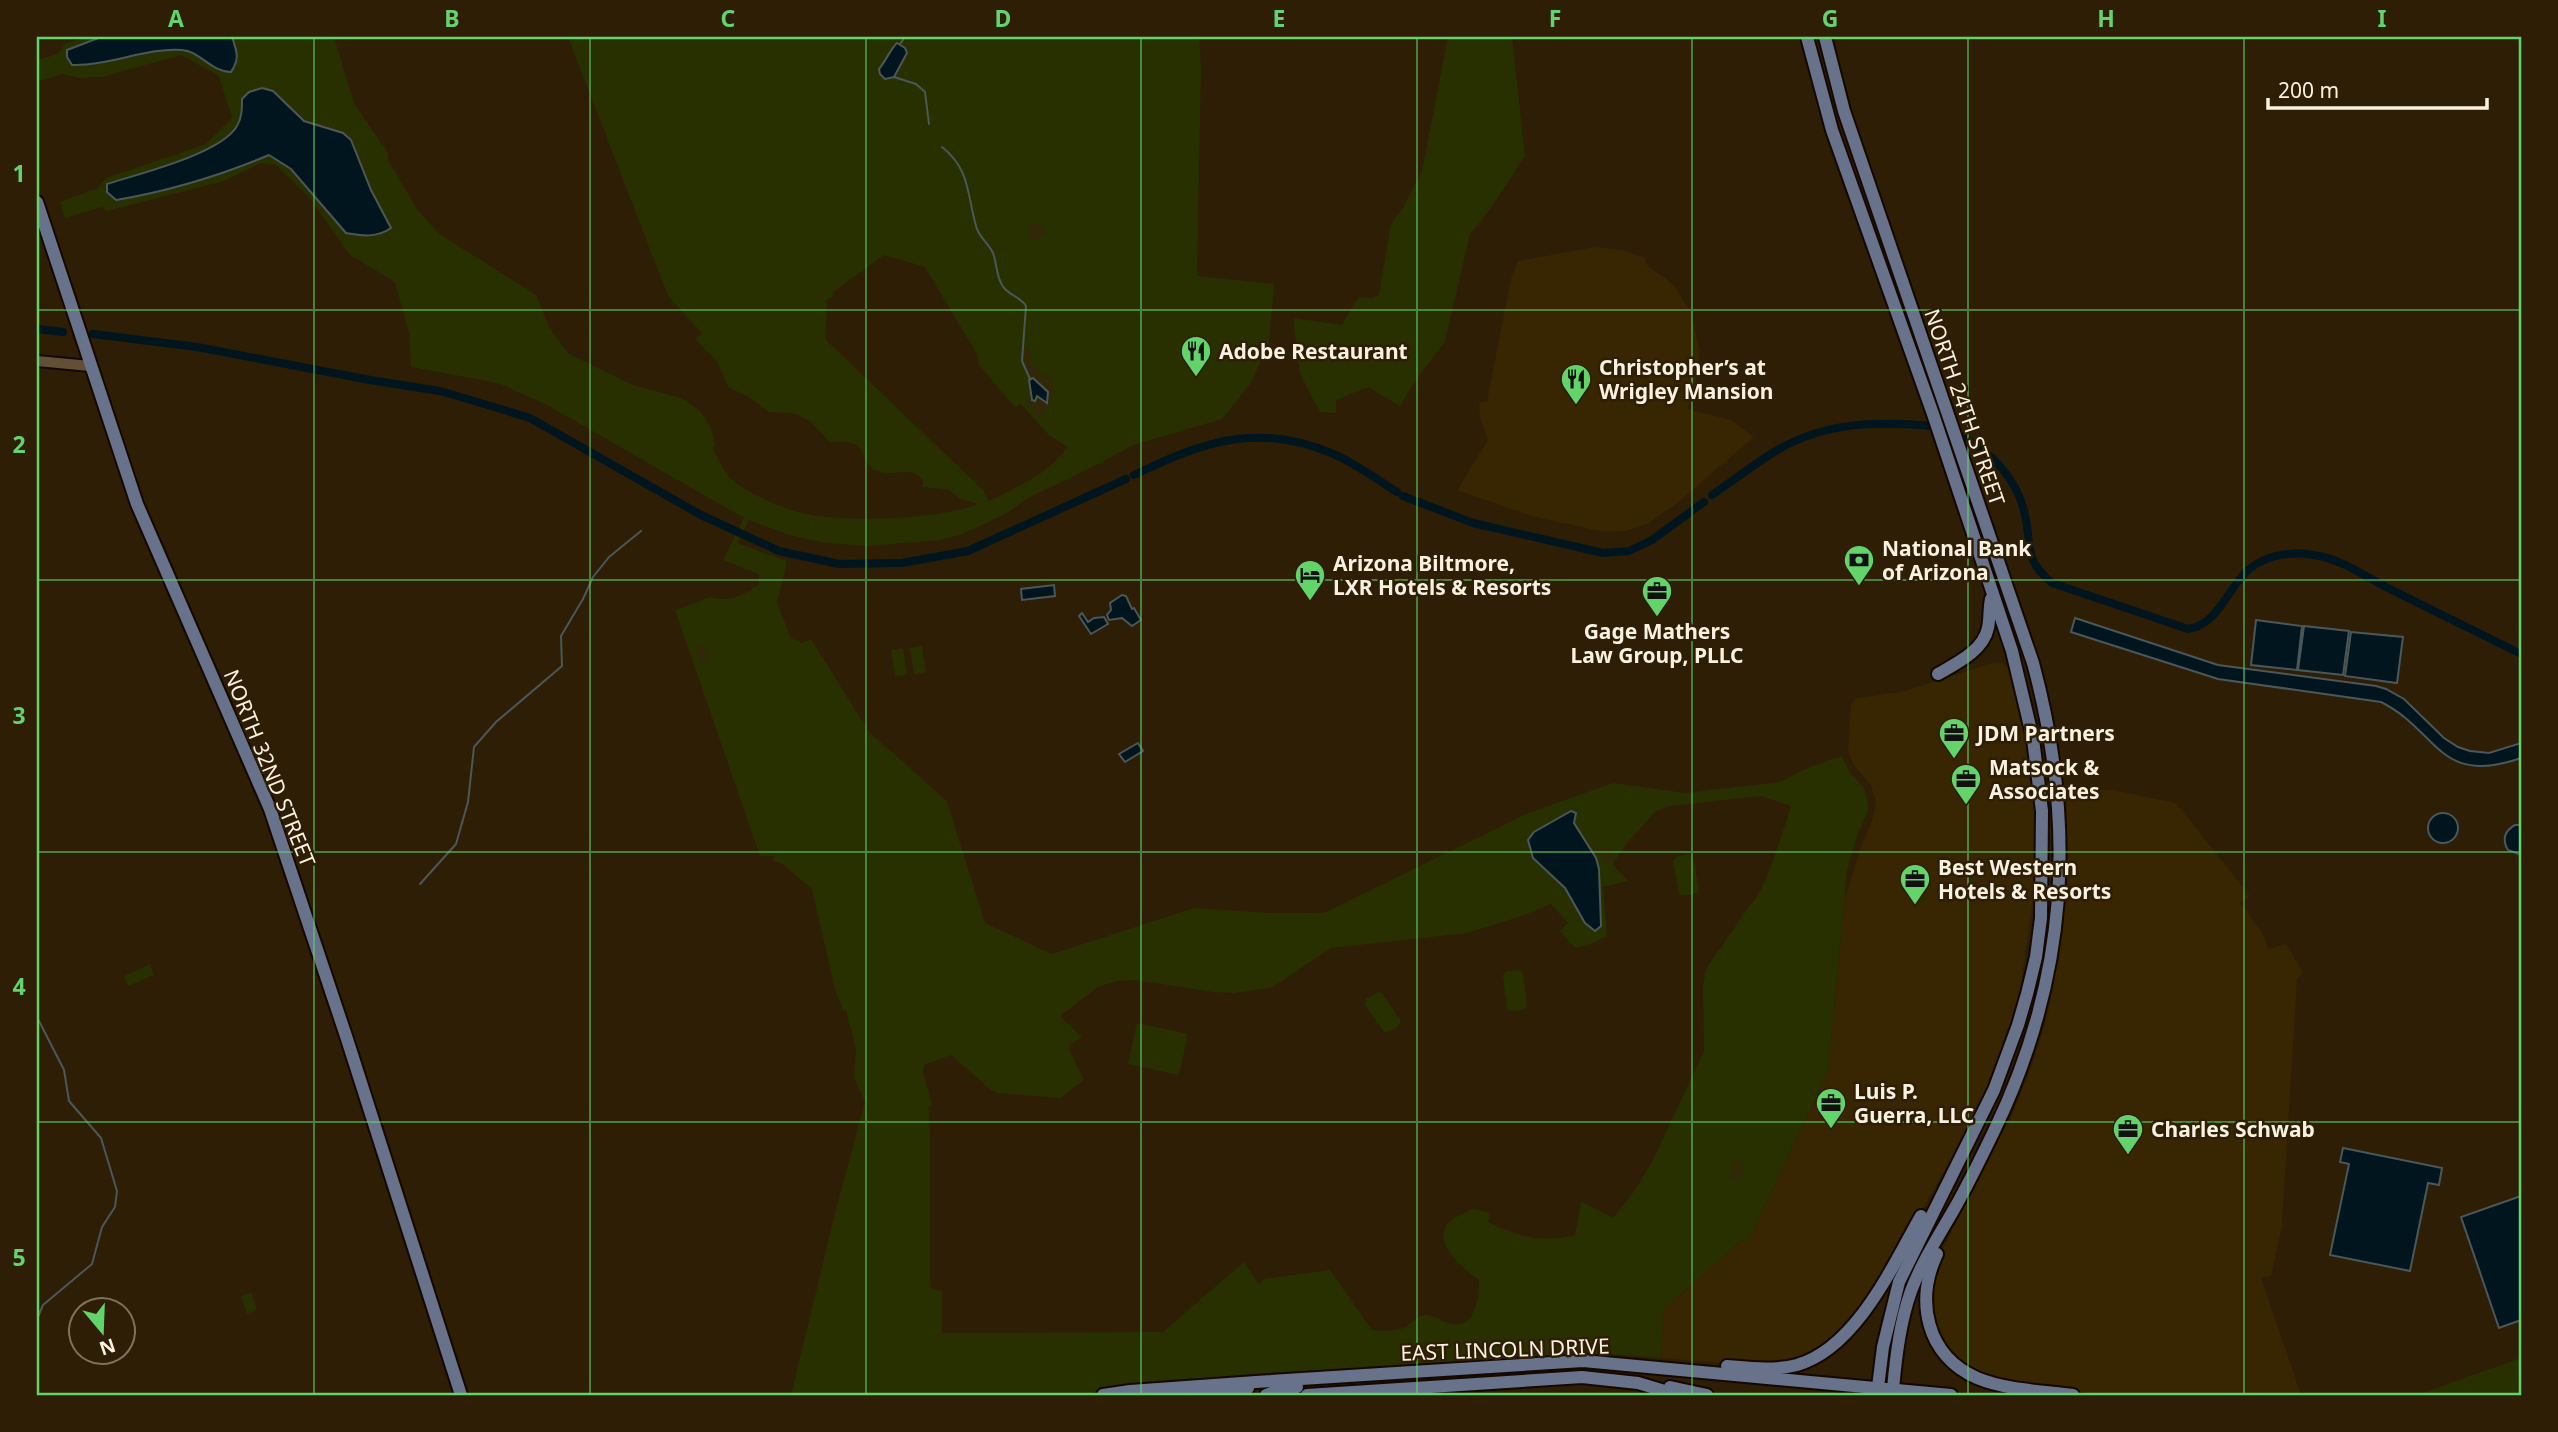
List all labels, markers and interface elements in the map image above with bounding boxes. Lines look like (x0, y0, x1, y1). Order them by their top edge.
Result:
text: A (168, 2, 184, 34)
text: B (444, 2, 460, 34)
text: C (721, 2, 736, 34)
text: D (995, 2, 1011, 34)
text: E (1273, 2, 1285, 34)
text: F (1549, 2, 1561, 34)
text: G (1822, 2, 1838, 34)
text: H (2097, 2, 2115, 34)
text: I (2378, 2, 2387, 34)
scale bar (2268, 66, 2486, 110)
text: 200 m (2278, 76, 2339, 104)
text: 1 (12, 157, 26, 189)
street label: NORTH 24TH STREET (1918, 305, 2012, 509)
restaurant icon: Adobe Restaurant (1179, 334, 1213, 378)
place label: Adobe Restaurant (1219, 337, 1408, 365)
place label: Christopher’s at Wrigley Mansion (1599, 353, 1774, 405)
restaurant icon: Christopher’s at Wrigley Mansion (1559, 362, 1593, 406)
text: 2 (12, 428, 26, 460)
place label: National Bank of Arizona (1882, 534, 2032, 586)
bank icon: National Bank of Arizona (1842, 543, 1876, 587)
place label: Arizona Biltmore, LXR Hotels & Resorts (1333, 549, 1551, 601)
hotel icon: Arizona Biltmore, LXR Hotels & Resorts (1293, 558, 1327, 602)
office icon: Gage Mathers Law Group, PLLC (1640, 574, 1674, 618)
place label: Gage Mathers Law Group, PLLC (1571, 617, 1744, 669)
street label: NORTH 32ND STREET (218, 665, 322, 871)
text: 3 (12, 699, 26, 731)
office icon: JDM Partners (1937, 716, 1971, 760)
place label: JDM Partners (1975, 719, 2115, 747)
place label: Matsock & Associates (1989, 753, 2100, 805)
office icon: Matsock & Associates (1949, 762, 1983, 806)
place label: Best Western Hotels & Resorts (1938, 853, 2111, 905)
office icon: Best Western Hotels & Resorts (1898, 862, 1932, 906)
text: 4 (12, 970, 26, 1002)
place label: Luis P. Guerra, LLC (1854, 1077, 1974, 1129)
office icon: Luis P. Guerra, LLC (1814, 1086, 1848, 1130)
office icon: Charles Schwab (2111, 1112, 2145, 1156)
place label: Charles Schwab (2151, 1115, 2315, 1143)
text: 5 (12, 1241, 26, 1273)
north arrow (66, 1296, 136, 1366)
street label: EAST LINCOLN DRIVE (1400, 1331, 1610, 1367)
text: N (96, 1332, 119, 1362)

